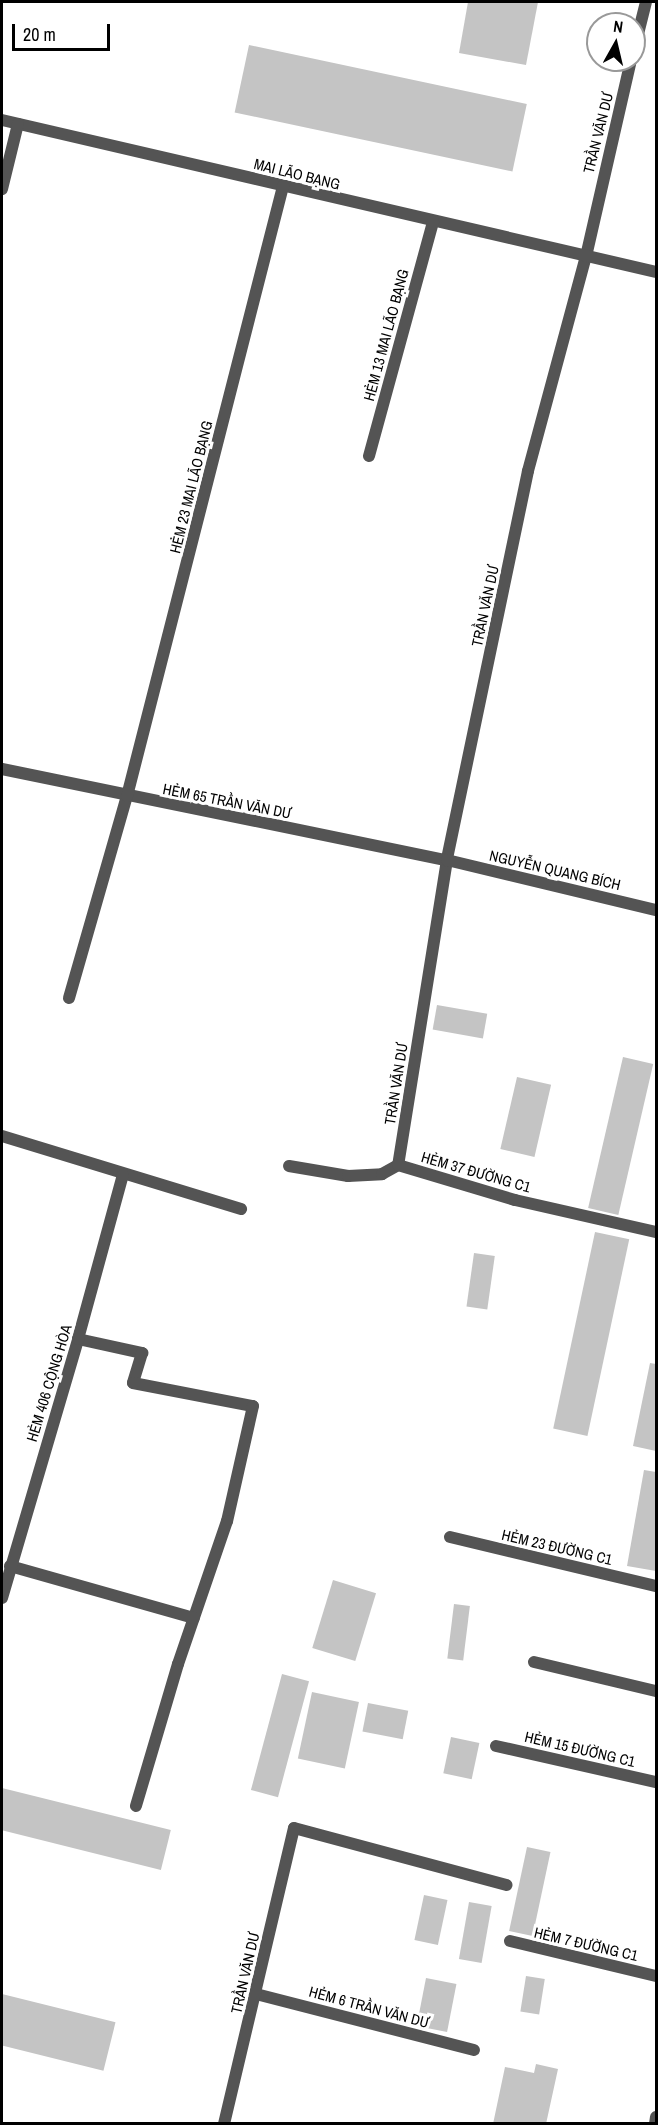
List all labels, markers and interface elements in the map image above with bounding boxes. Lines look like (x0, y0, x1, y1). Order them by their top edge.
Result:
scale bar (15, 12, 112, 50)
north arrow (586, 12, 646, 72)
text: N (612, 15, 624, 38)
text: 20 m (23, 22, 56, 47)
street label: TRẦN VĂN DƯ (579, 91, 617, 175)
street label: MAI LÃO BẠNG (252, 155, 342, 193)
street label: HẺM 13 MAI LÃO BẠNG (360, 267, 412, 403)
street label: HẺM 23 MAI LÃO BẠNG (166, 419, 216, 555)
street label: TRẦN VĂN DƯ (468, 564, 502, 648)
street label: HẺM 65 TRẦN VĂN DƯ (161, 780, 293, 822)
street label: NGUYỄN QUANG BÍCH (488, 846, 622, 894)
street label: TRẦN VĂN DƯ (381, 1042, 411, 1126)
street label: HẺM 37 ĐƯỜNG C1 (419, 1148, 533, 1196)
street label: HẺM 406 CỘNG HÒA (23, 1322, 75, 1444)
street label: HẺM 23 ĐƯỜNG C1 (500, 1526, 614, 1568)
street label: HẺM 15 ĐƯỜNG C1 (523, 1728, 637, 1770)
street label: HẺM 7 ĐƯỜNG C1 (532, 1923, 640, 1965)
street label: TRẦN VĂN DƯ (227, 1931, 263, 2015)
street label: HẺM 6 TRẦN VĂN DƯ (307, 1982, 431, 2032)

